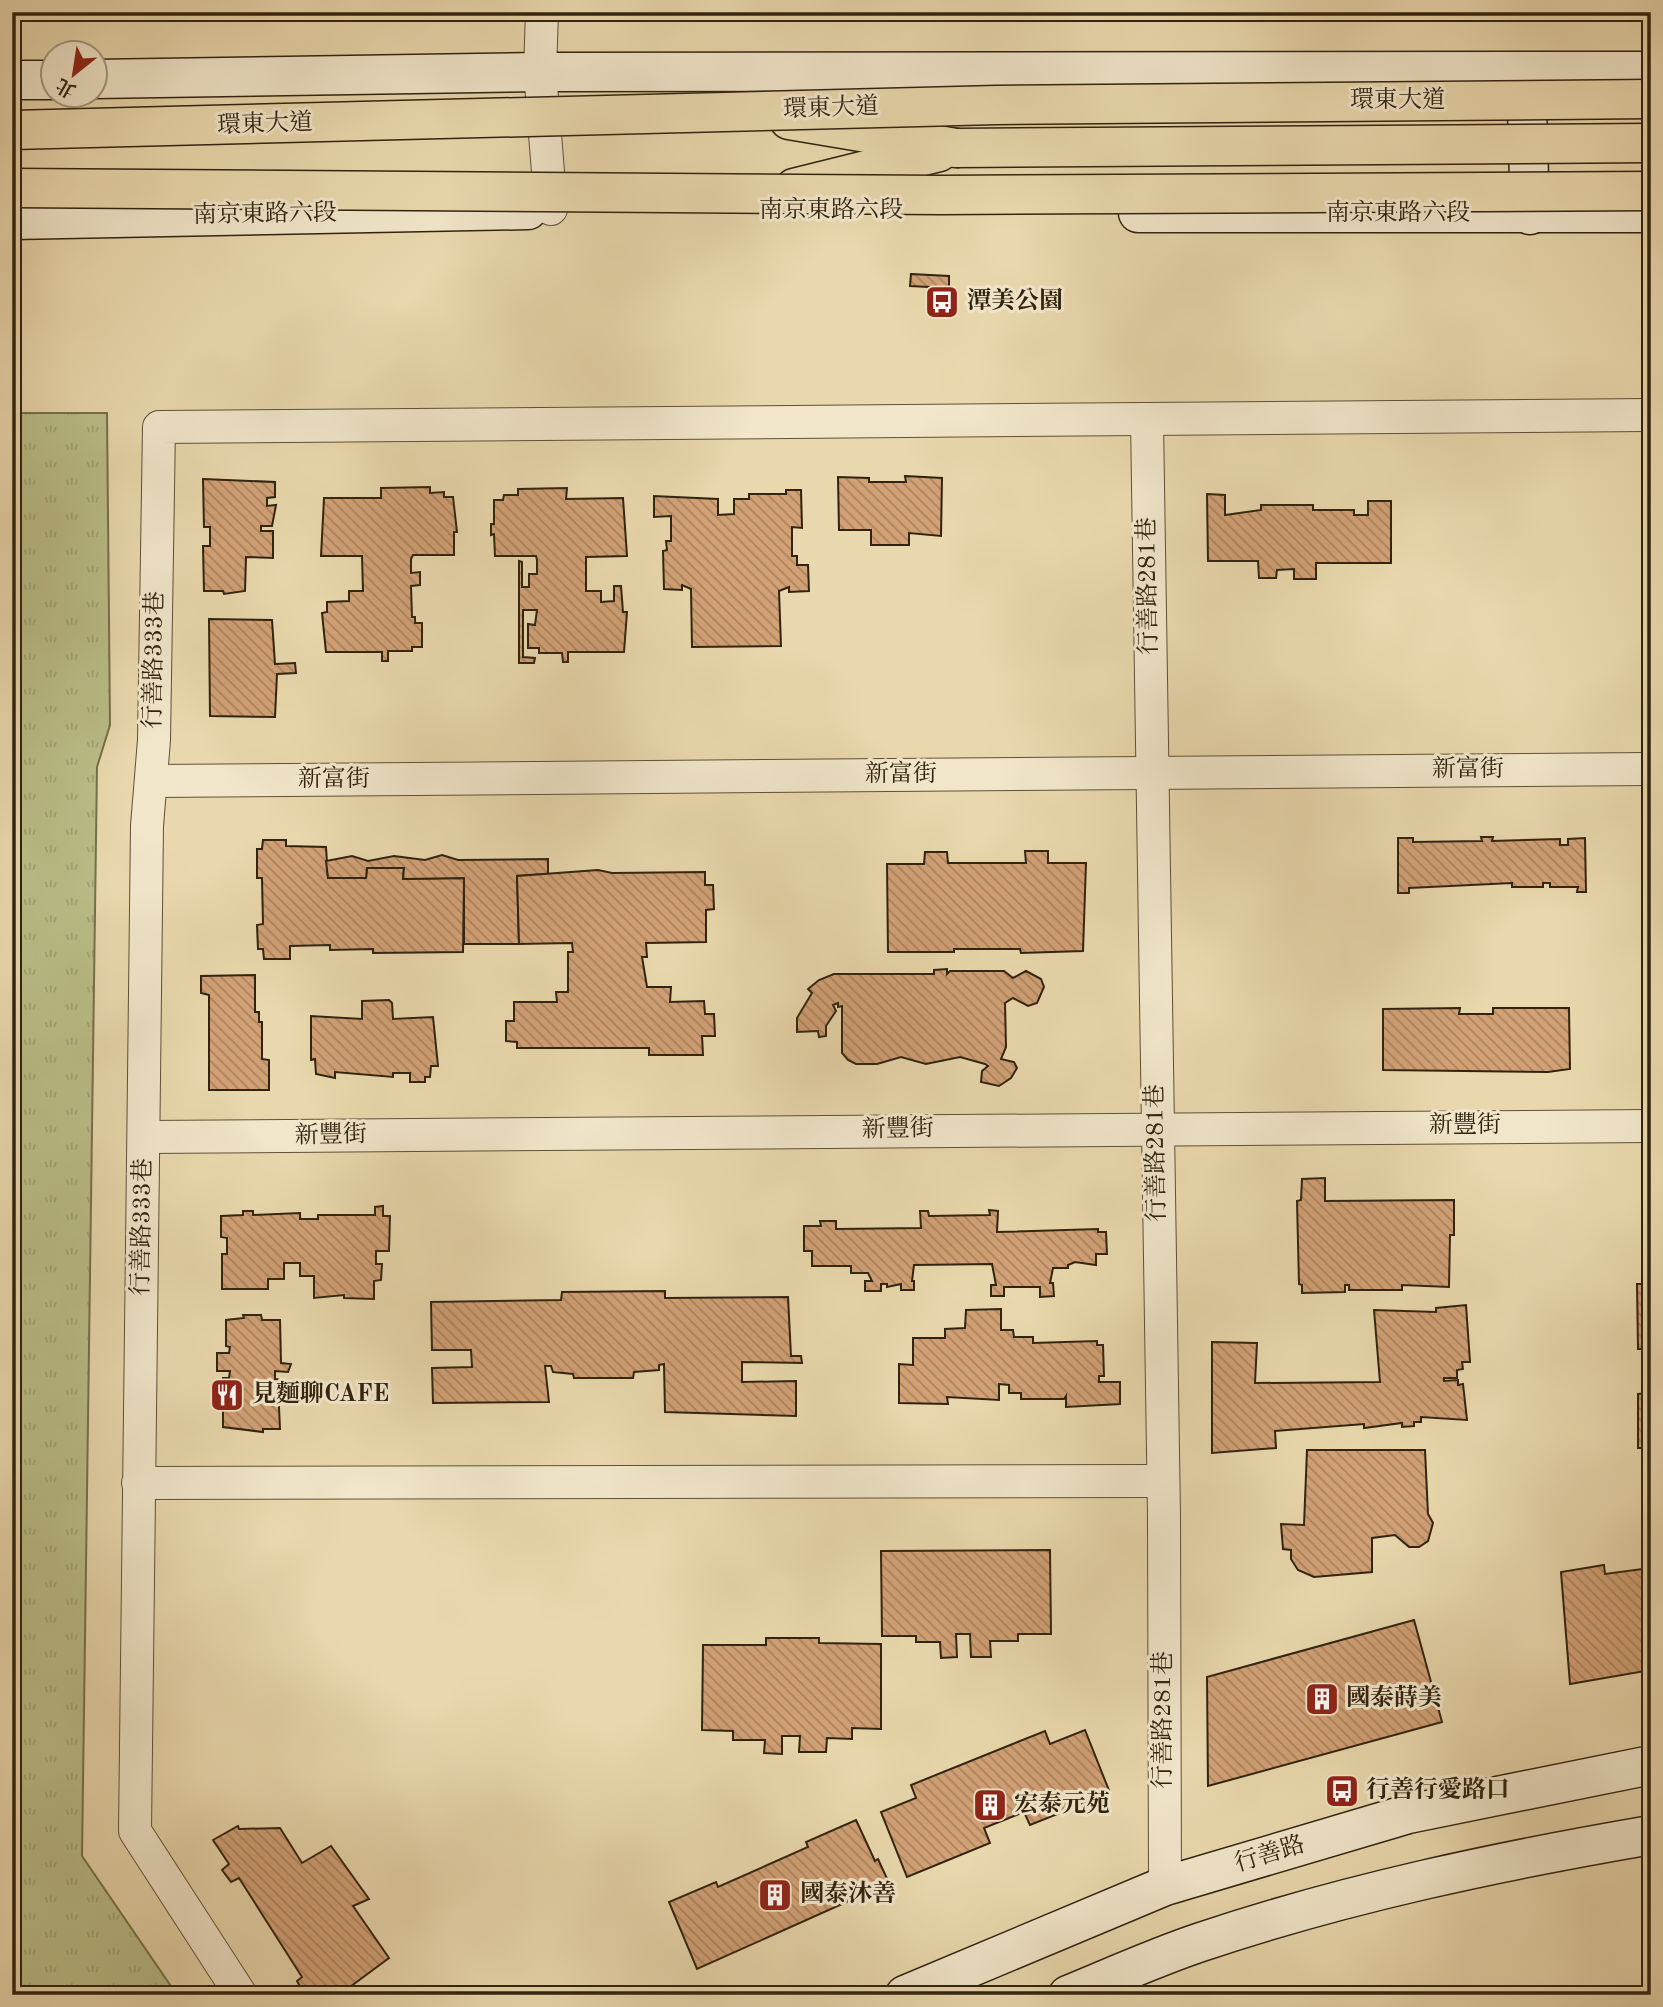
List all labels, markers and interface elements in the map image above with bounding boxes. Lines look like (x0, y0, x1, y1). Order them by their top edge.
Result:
north arrow (38, 38, 108, 108)
text: 北 (53, 74, 80, 101)
street label: 環東大道 (1350, 86, 1446, 113)
street label: 環東大道 (783, 92, 879, 123)
street label: 環東大道 (217, 108, 313, 139)
street label: 南京東路六段 (759, 196, 903, 223)
street label: 南京東路六段 (193, 199, 337, 228)
street label: 南京東路六段 (1326, 199, 1470, 226)
bus stop icon: 潭美公園 (923, 283, 961, 321)
place label: 潭美公園 (967, 287, 1063, 314)
street label: 行善路281巷 (1133, 517, 1162, 655)
street label: 行善路333巷 (139, 591, 168, 729)
street label: 新富街 (1432, 755, 1504, 782)
street label: 新富街 (865, 760, 937, 787)
street label: 新富街 (298, 765, 370, 792)
street label: 行善路281巷 (1141, 1084, 1170, 1222)
street label: 新豐街 (1429, 1111, 1501, 1138)
street label: 新豐街 (862, 1114, 934, 1143)
street label: 新豐街 (295, 1120, 367, 1149)
street label: 行善路333巷 (127, 1158, 156, 1296)
restaurant icon: 見麵聊CAFE (208, 1376, 246, 1414)
place label: 見麵聊CAFE (252, 1380, 389, 1407)
street label: 行善路281巷 (1149, 1651, 1176, 1789)
building icon: 國泰蒔美 (1303, 1680, 1341, 1718)
place label: 國泰蒔美 (1346, 1684, 1442, 1711)
bus stop icon: 行善行愛路口 (1323, 1772, 1361, 1810)
place label: 行善行愛路口 (1366, 1776, 1510, 1803)
building icon: 宏泰元苑 (971, 1786, 1009, 1824)
place label: 宏泰元苑 (1014, 1790, 1110, 1817)
street label: 行善路 (1231, 1830, 1308, 1877)
building icon: 國泰沐善 (756, 1876, 794, 1914)
place label: 國泰沐善 (800, 1880, 896, 1907)

